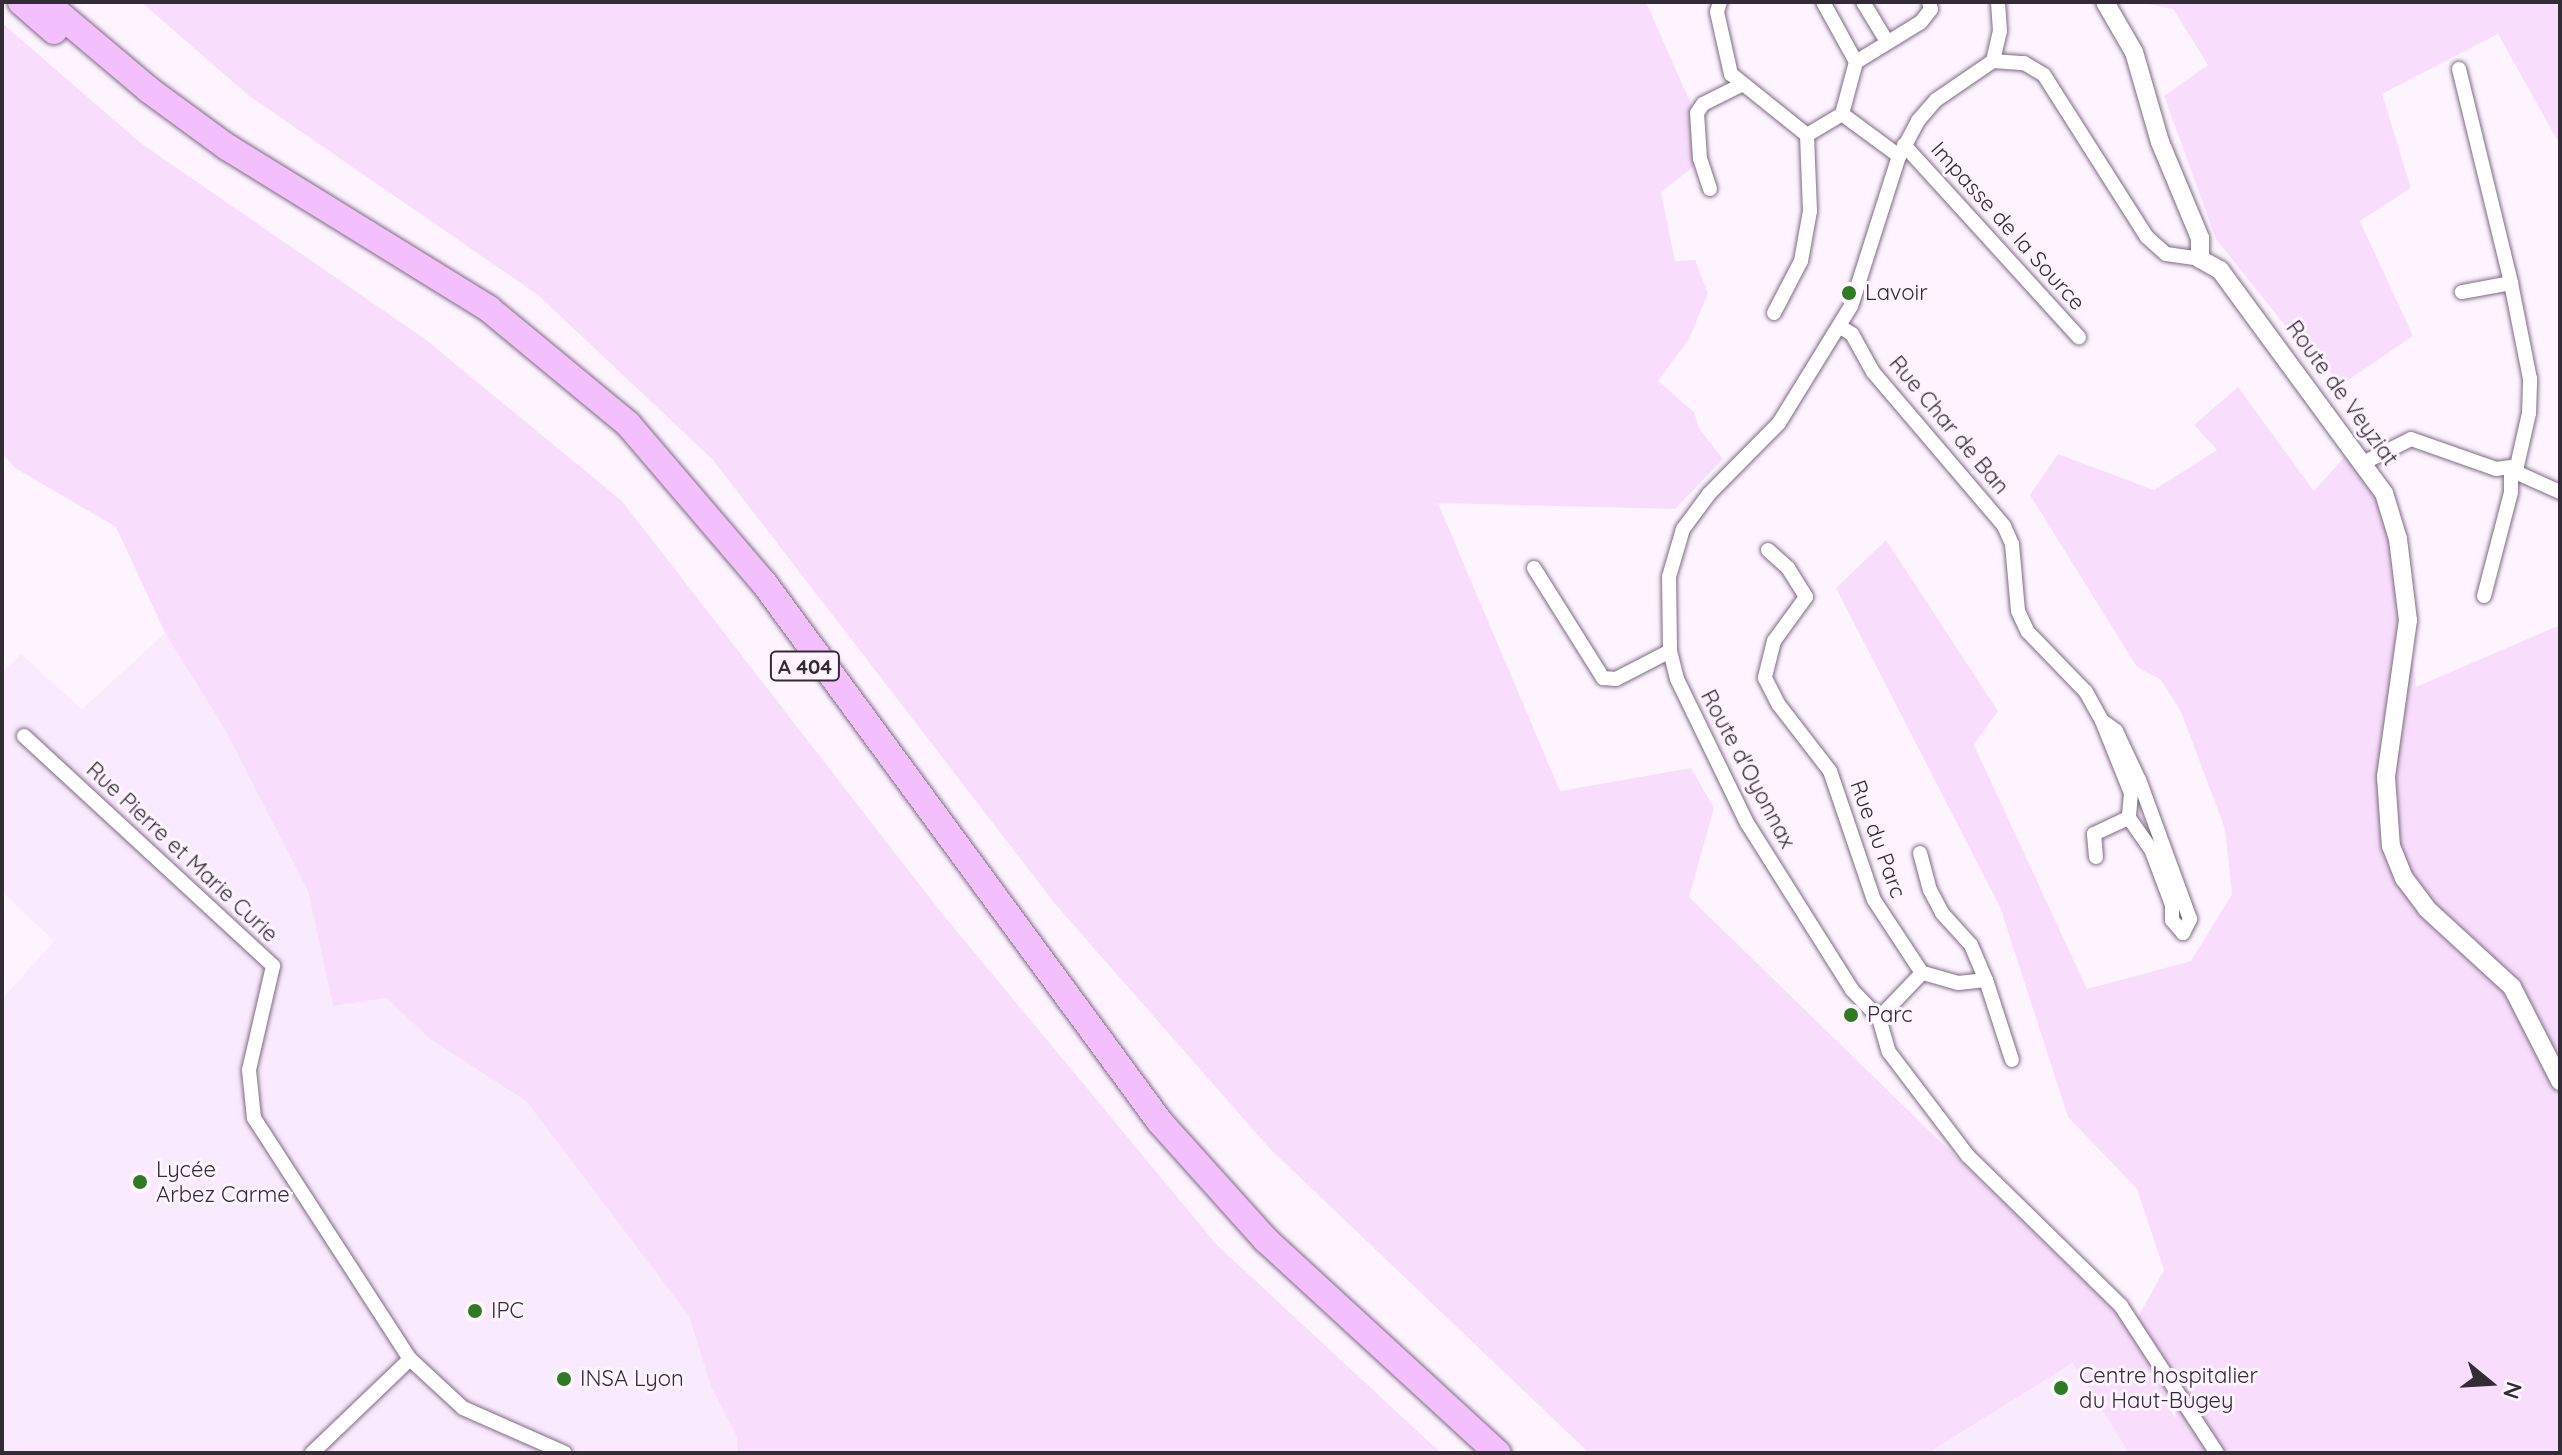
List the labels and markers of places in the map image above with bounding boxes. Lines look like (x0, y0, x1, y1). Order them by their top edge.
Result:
place label: Lavoir (1865, 280, 1928, 306)
marker: Lavoir (1840, 284, 1858, 302)
place label: Parc (1867, 1002, 1913, 1028)
marker: Parc (1842, 1006, 1860, 1024)
place label: Lycée Arbez Carme (156, 1156, 290, 1208)
marker: Lycée Arbez Carme (131, 1173, 149, 1191)
place label: IPC (491, 1298, 524, 1324)
marker: IPC (466, 1302, 484, 1320)
place label: Centre hospitalier du Haut-Bugey (2079, 1362, 2258, 1414)
place label: INSA Lyon (580, 1366, 684, 1392)
marker: INSA Lyon (555, 1370, 573, 1388)
marker: Centre hospitalier du Haut-Bugey (2050, 1377, 2072, 1399)

